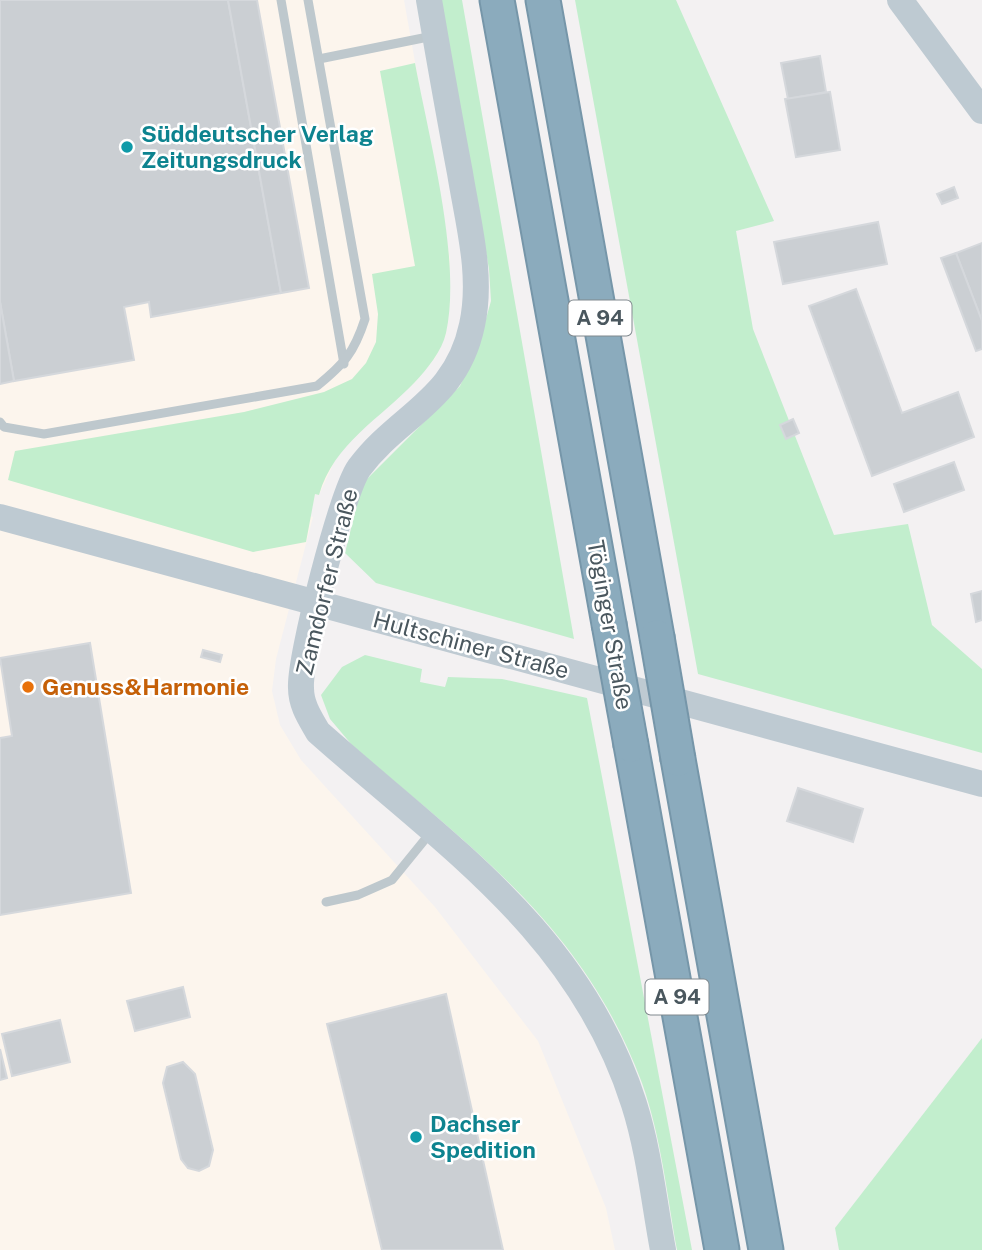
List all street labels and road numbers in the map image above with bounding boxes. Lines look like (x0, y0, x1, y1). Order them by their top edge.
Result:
road number: A 94 (568, 300, 632, 336)
street label: Zamdorfer Straße (290, 486, 363, 678)
street label: Töginger Straße (582, 538, 639, 712)
street label: Hultschiner Straße (370, 605, 572, 684)
road number: A 94 (646, 979, 708, 1014)

